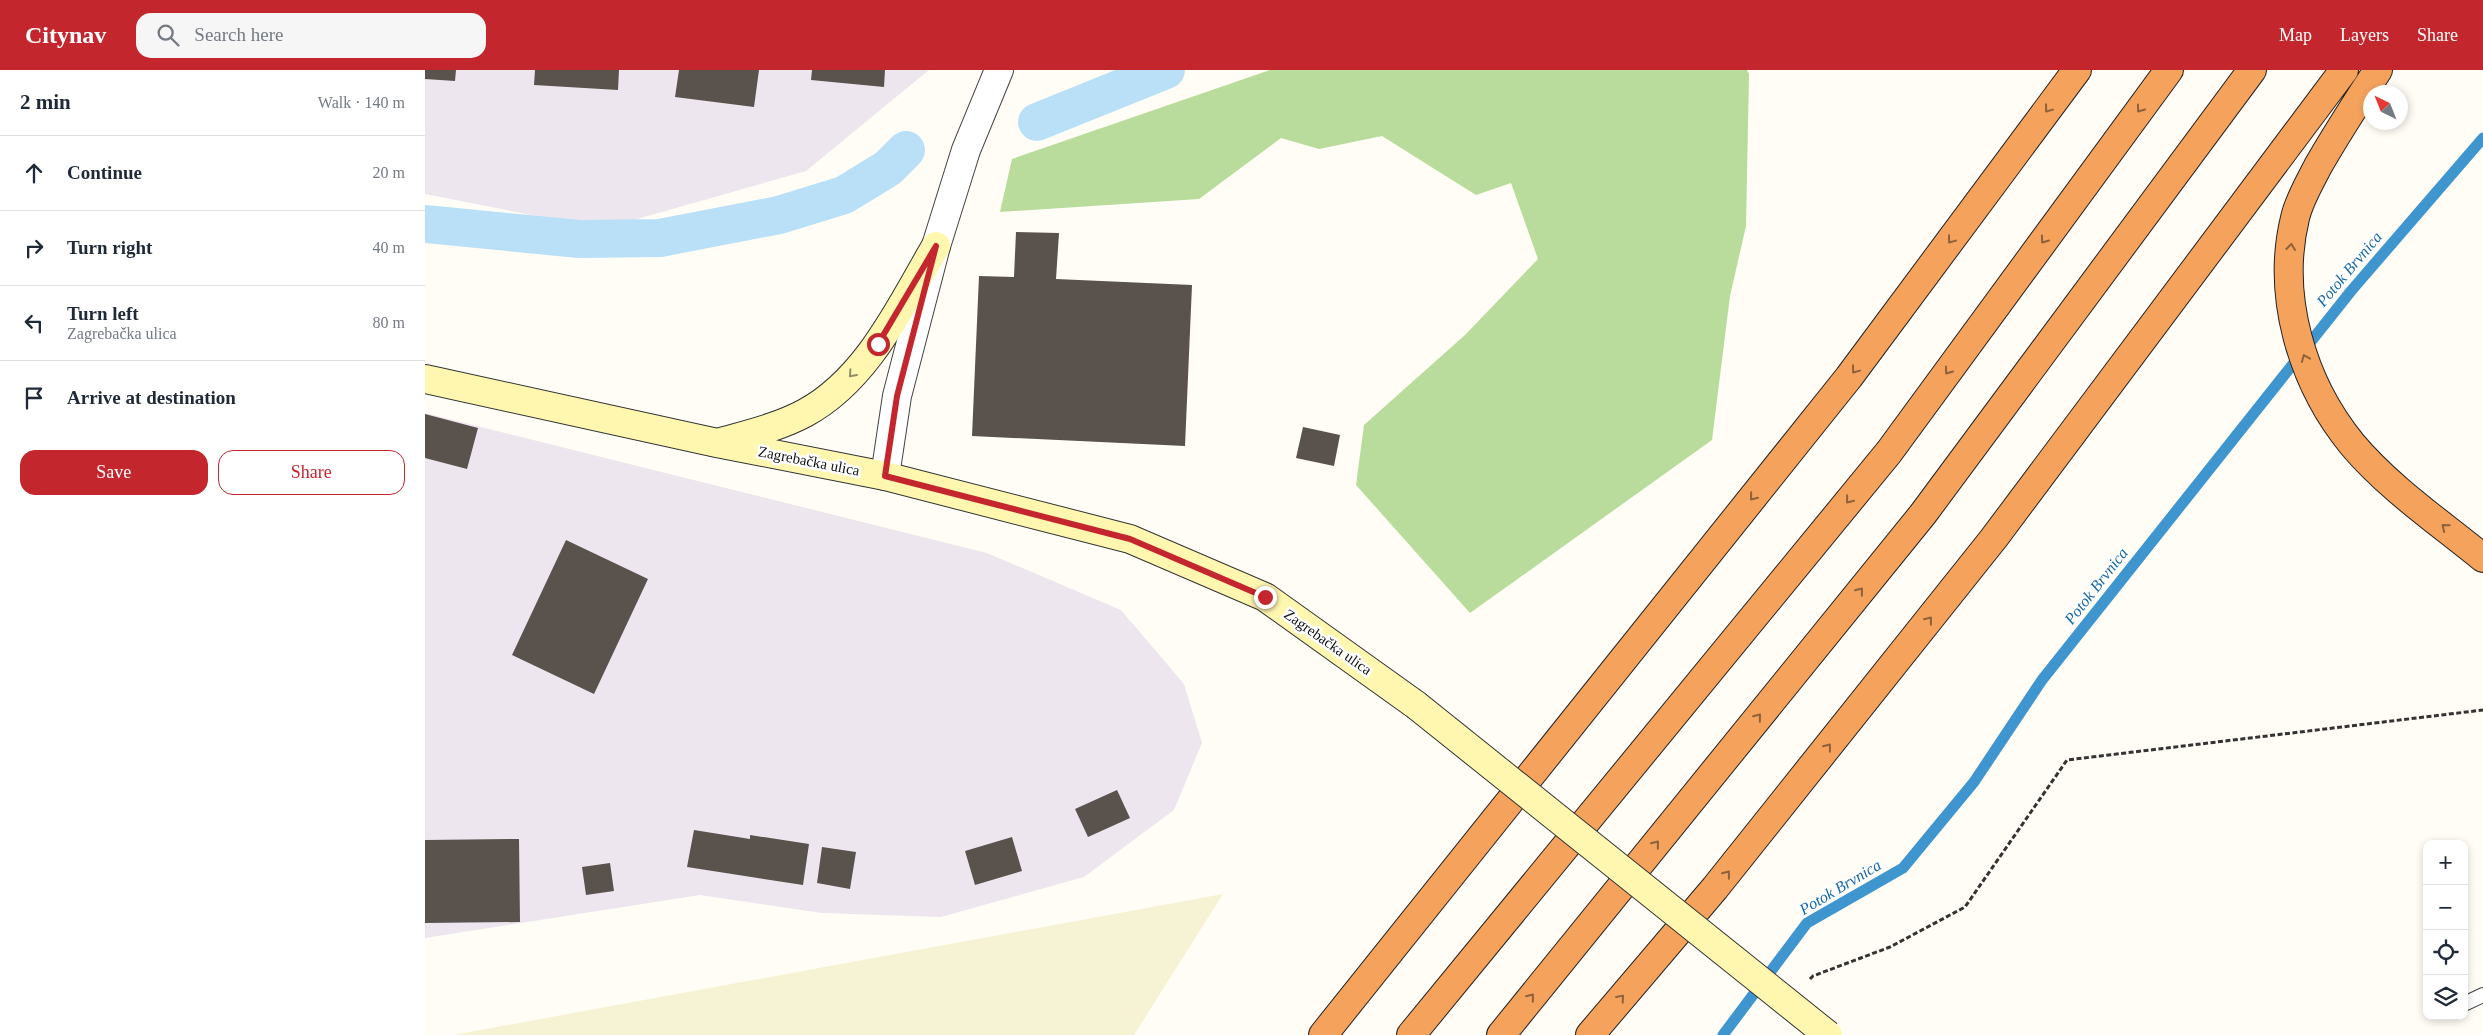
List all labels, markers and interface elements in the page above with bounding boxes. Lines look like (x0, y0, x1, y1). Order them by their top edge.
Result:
search box (136, 13, 486, 58)
icon: search (154, 21, 182, 49)
text: Citynav (25, 22, 106, 48)
text: Search here (194, 24, 283, 45)
text: Map (2279, 25, 2312, 45)
text: Layers (2340, 25, 2389, 45)
text: Share (2417, 25, 2458, 45)
north arrow (2363, 85, 2408, 130)
text: 2 min (20, 90, 71, 114)
text: Walk · 140 m (318, 94, 405, 111)
one-way arrow (2045, 103, 2054, 113)
one-way arrow (2137, 103, 2146, 113)
icon: ahead (20, 159, 48, 187)
text: Continue (67, 162, 142, 183)
text: 20 m (373, 164, 405, 181)
water label: Potok Brvnica (2312, 228, 2385, 310)
icon: right (20, 234, 48, 262)
one-way arrow (1949, 234, 1957, 243)
one-way arrow (2041, 234, 2050, 244)
text: Turn right (67, 237, 152, 258)
text: 40 m (373, 239, 405, 256)
one-way arrow (2285, 242, 2296, 250)
text: Turn left (67, 303, 139, 324)
icon: left (20, 309, 48, 337)
text: 80 m (373, 314, 405, 331)
text: Zagrebačka ulica (67, 325, 177, 342)
route start (867, 333, 890, 356)
one-way arrow (2300, 354, 2311, 363)
one-way arrow (1852, 364, 1860, 373)
one-way arrow (1945, 365, 1954, 375)
one-way arrow (848, 369, 857, 378)
icon: arrive (20, 384, 48, 412)
text: Arrive at destination (67, 387, 236, 408)
street label: Zagrebačka ulica (757, 443, 861, 479)
button: Save (20, 450, 208, 495)
button: Share (218, 450, 405, 495)
one-way arrow (1750, 492, 1759, 501)
one-way arrow (1846, 495, 1855, 504)
one-way arrow (2442, 525, 2451, 533)
water label: Potok Brvnica (2060, 545, 2131, 628)
route end (1254, 586, 1277, 609)
one-way arrow (1855, 588, 1863, 597)
street label: Zagrebačka ulica (1281, 606, 1375, 678)
one-way arrow (1923, 616, 1932, 626)
one-way arrow (1752, 714, 1761, 723)
one-way arrow (1822, 744, 1830, 753)
map controls (2423, 840, 2468, 1020)
button: + (2423, 840, 2468, 885)
one-way arrow (1650, 841, 1658, 850)
water label: Potok Brvnica (1795, 856, 1884, 918)
one-way arrow (1721, 871, 1729, 880)
button: − (2423, 885, 2468, 930)
button: locate (2423, 930, 2468, 975)
button: layers (2423, 975, 2468, 1020)
one-way arrow (1526, 994, 1534, 1003)
one-way arrow (1616, 995, 1624, 1004)

